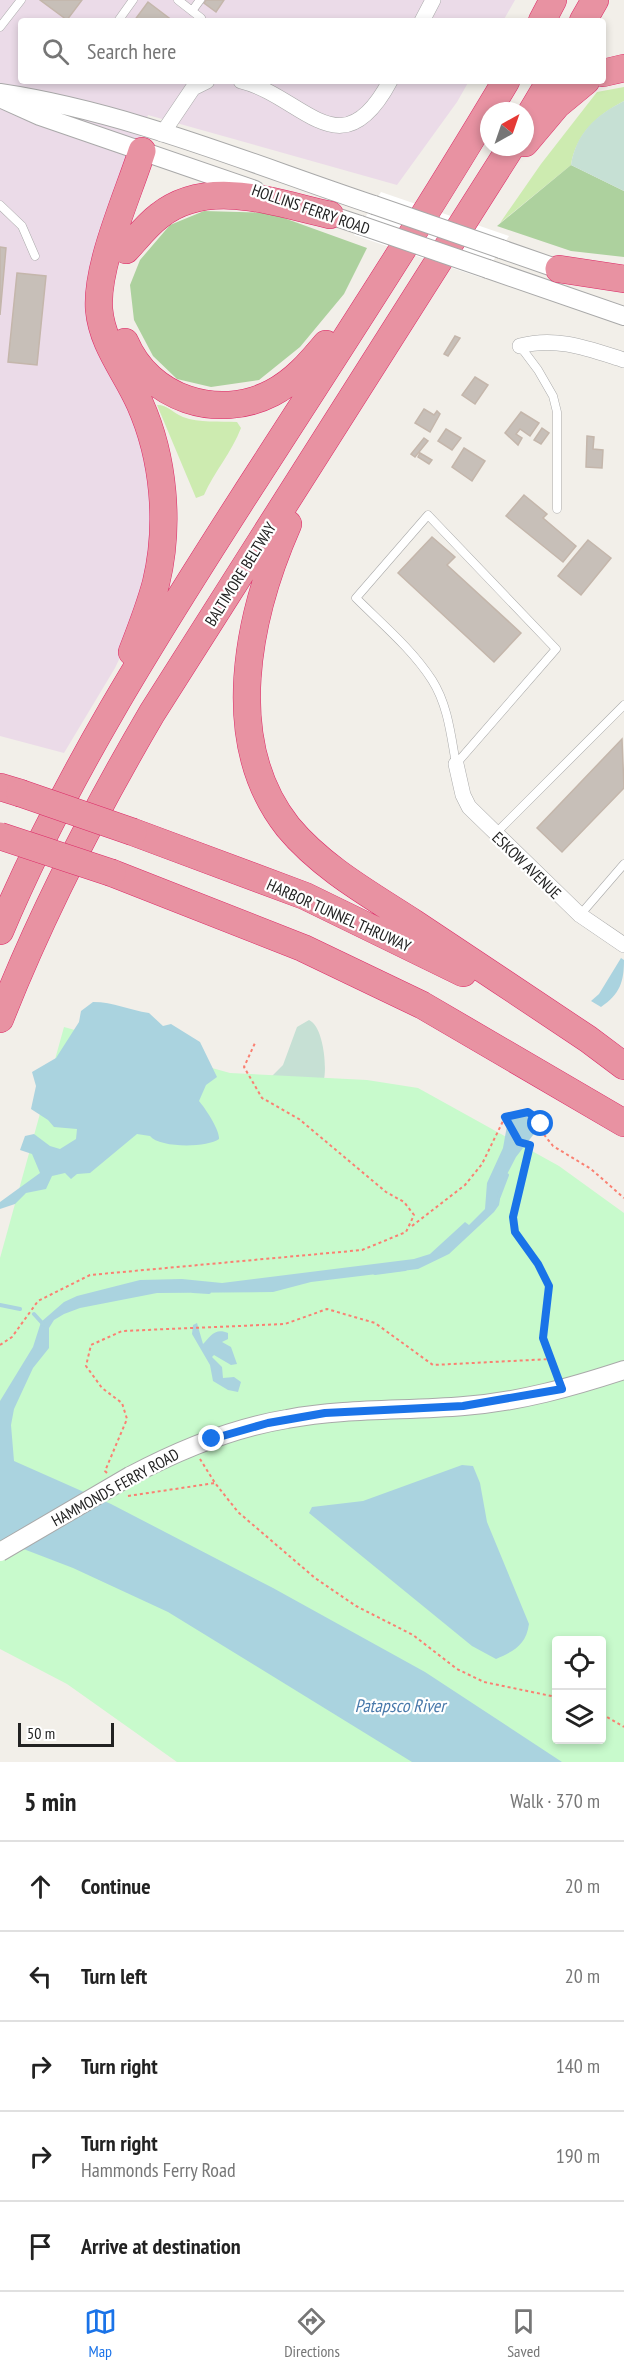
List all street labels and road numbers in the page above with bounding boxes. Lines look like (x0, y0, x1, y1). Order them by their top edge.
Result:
street label: HOLLINS FERRY ROAD (249, 179, 373, 239)
street label: BALTIMORE BELTWAY (200, 518, 280, 630)
street label: ESKOW AVENUE (488, 827, 566, 903)
street label: HARBOR TUNNEL THRUWAY (264, 874, 415, 956)
street label: HAMMONDS FERRY ROAD (48, 1444, 182, 1530)

